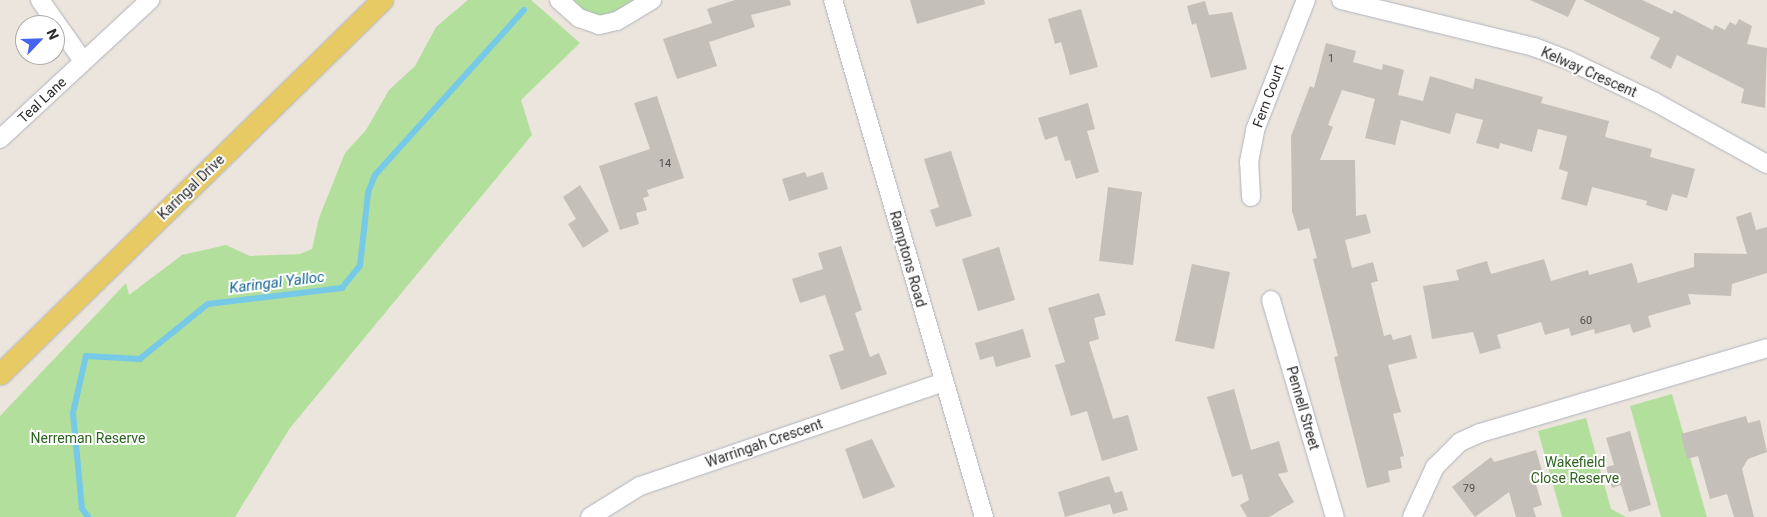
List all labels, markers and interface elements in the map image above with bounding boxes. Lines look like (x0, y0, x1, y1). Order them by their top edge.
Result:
north arrow (15, 15, 65, 65)
text: N (43, 27, 62, 42)
street label: Kelway Crescent (1539, 43, 1639, 101)
house number: 1 (1328, 52, 1334, 66)
street label: Fern Court (1249, 62, 1287, 130)
street label: Teal Lane (14, 73, 70, 127)
street label: Karingal Drive (154, 151, 228, 223)
house number: 14 (659, 157, 671, 171)
street label: Ramptons Road (886, 209, 930, 309)
water label: Karingal Yalloc (228, 268, 326, 298)
house number: 60 (1580, 314, 1592, 328)
street label: Pennell Street (1283, 364, 1323, 452)
street label: Warringah Crescent (703, 415, 825, 471)
park label: Nerreman Reserve (31, 430, 145, 446)
park label: Wakefield Close Reserve (1531, 454, 1619, 487)
house number: 79 (1463, 482, 1475, 496)

